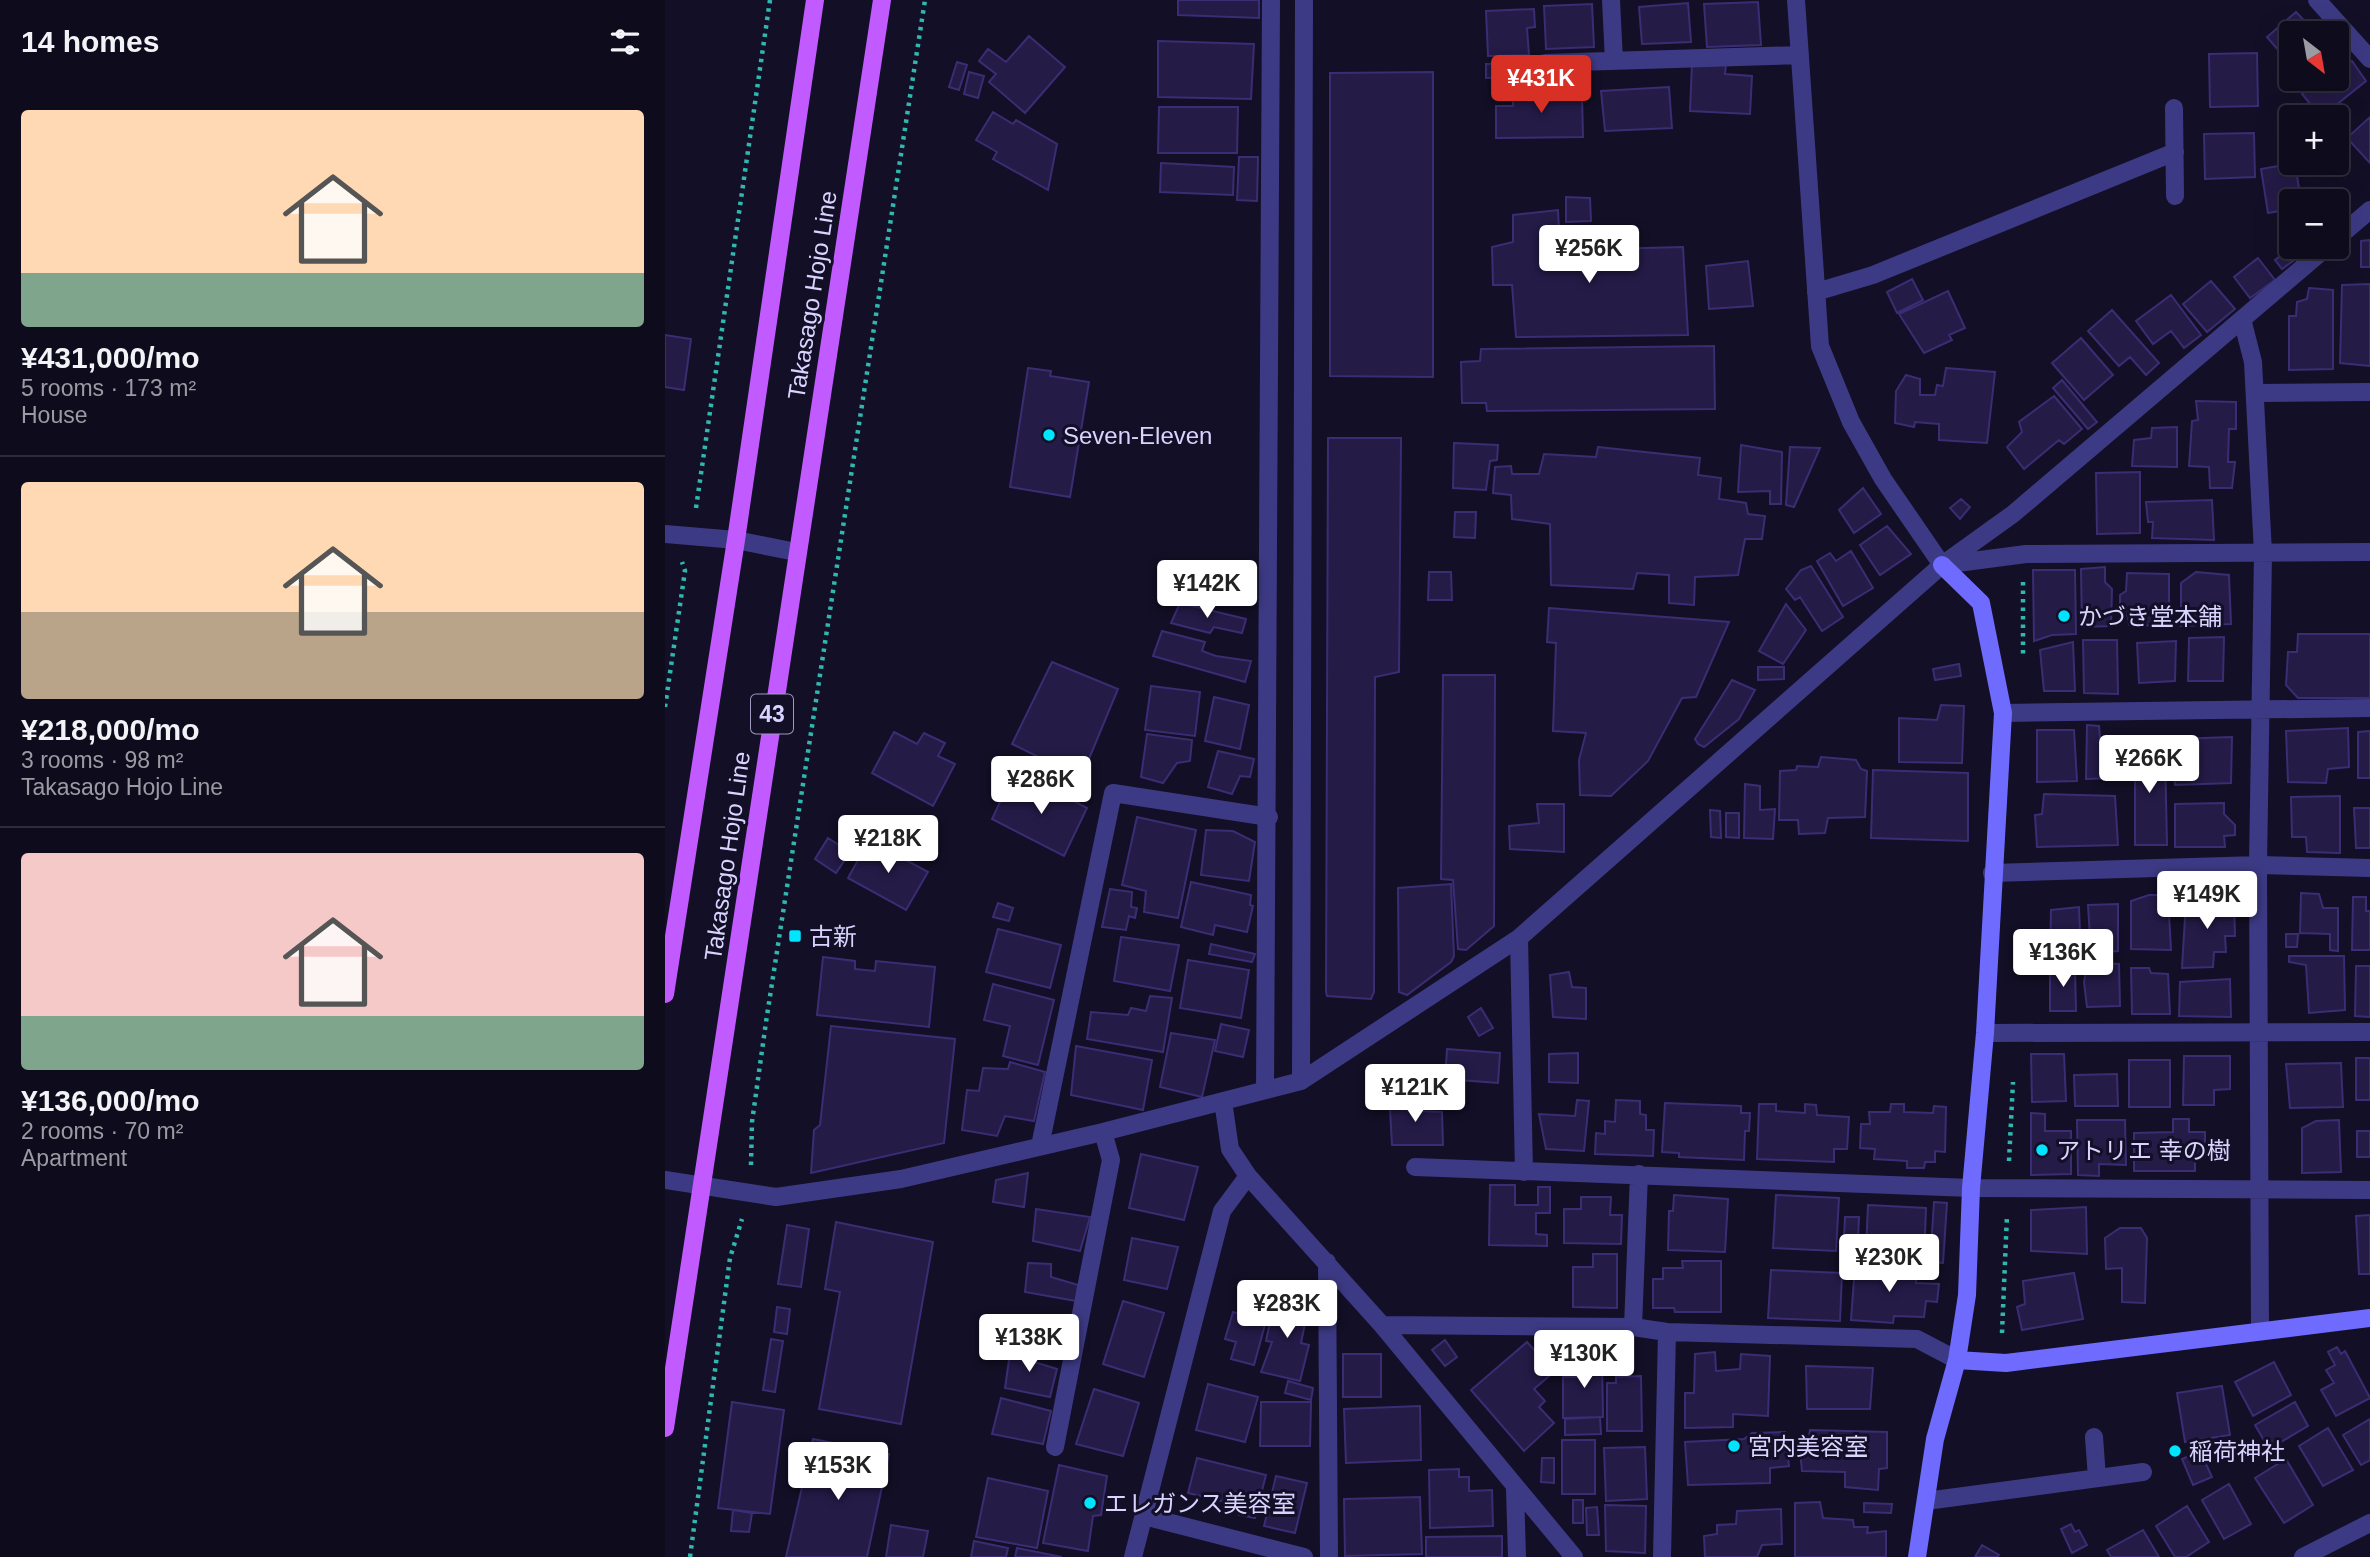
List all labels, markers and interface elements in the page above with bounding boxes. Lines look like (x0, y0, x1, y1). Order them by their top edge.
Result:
north arrow (2279, 21, 2349, 91)
map controls (2279, 21, 2349, 259)
icon: filters (606, 23, 644, 61)
text: 14 homes (21, 25, 159, 58)
pin: ¥431K (1492, 55, 1590, 115)
text: ¥431K (1507, 65, 1575, 91)
button: + (2279, 105, 2349, 175)
icon: home (270, 156, 396, 282)
street label: Takasago Hojo Line (782, 189, 842, 401)
button: − (2279, 189, 2349, 259)
pin: ¥256K (1540, 226, 1638, 285)
text: ¥256K (1555, 235, 1623, 261)
text: ¥431,000/mo (21, 341, 199, 374)
text: 5 rooms · 173 m² (21, 375, 196, 401)
text: House (21, 402, 87, 428)
place label: Seven-Eleven (1063, 422, 1212, 449)
marker: Seven-Eleven (1041, 427, 1057, 443)
icon: home (270, 528, 396, 654)
pin: ¥142K (1158, 560, 1256, 620)
text: ¥142K (1173, 570, 1241, 596)
place label: かづき堂本舗 (2078, 603, 2222, 630)
marker: かづき堂本舗 (2056, 608, 2072, 624)
road number: 43 (751, 694, 793, 734)
text: ¥218,000/mo (21, 713, 199, 746)
pin: ¥266K (2100, 736, 2198, 795)
text: ¥266K (2115, 745, 2183, 771)
text: 3 rooms · 98 m² (21, 747, 183, 773)
street label: Takasago Hojo Line (699, 750, 755, 962)
pin: ¥286K (992, 756, 1090, 816)
text: ¥286K (1007, 766, 1075, 792)
text: Takasago Hojo Line (21, 774, 223, 800)
pin: ¥218K (839, 816, 937, 875)
text: ¥218K (854, 825, 922, 851)
pin: ¥149K (2158, 872, 2256, 931)
text: ¥149K (2173, 881, 2241, 907)
icon: home (270, 899, 396, 1025)
place label: 古新 (809, 923, 857, 950)
marker: 古新 (787, 928, 803, 944)
pin: ¥136K (2014, 930, 2112, 989)
text: ¥136K (2029, 939, 2097, 965)
pin: ¥121K (1366, 1064, 1464, 1124)
text: ¥121K (1381, 1074, 1449, 1100)
text: ¥136,000/mo (21, 1084, 199, 1117)
text: 2 rooms · 70 m² (21, 1118, 183, 1144)
place label: アトリエ 幸の樹 (2056, 1137, 2231, 1164)
marker: アトリエ 幸の樹 (2034, 1142, 2050, 1158)
text: Apartment (21, 1145, 127, 1171)
pin: ¥230K (1840, 1234, 1938, 1294)
text: ¥230K (1855, 1244, 1923, 1270)
pin: ¥283K (1238, 1280, 1336, 1340)
text: ¥283K (1253, 1290, 1321, 1316)
pin: ¥138K (980, 1314, 1078, 1374)
text: ¥138K (995, 1324, 1063, 1350)
pin: ¥130K (1535, 1330, 1633, 1390)
text: ¥130K (1550, 1340, 1618, 1366)
place label: 宮内美容室 (1748, 1433, 1868, 1460)
marker: 宮内美容室 (1726, 1438, 1742, 1454)
place label: 稲荷神社 (2189, 1438, 2285, 1465)
pin: ¥153K (789, 1442, 887, 1502)
marker: 稲荷神社 (2167, 1443, 2183, 1459)
text: ¥153K (804, 1452, 872, 1478)
place label: エレガンス美容室 (1104, 1490, 1296, 1517)
marker: エレガンス美容室 (1082, 1495, 1098, 1511)

